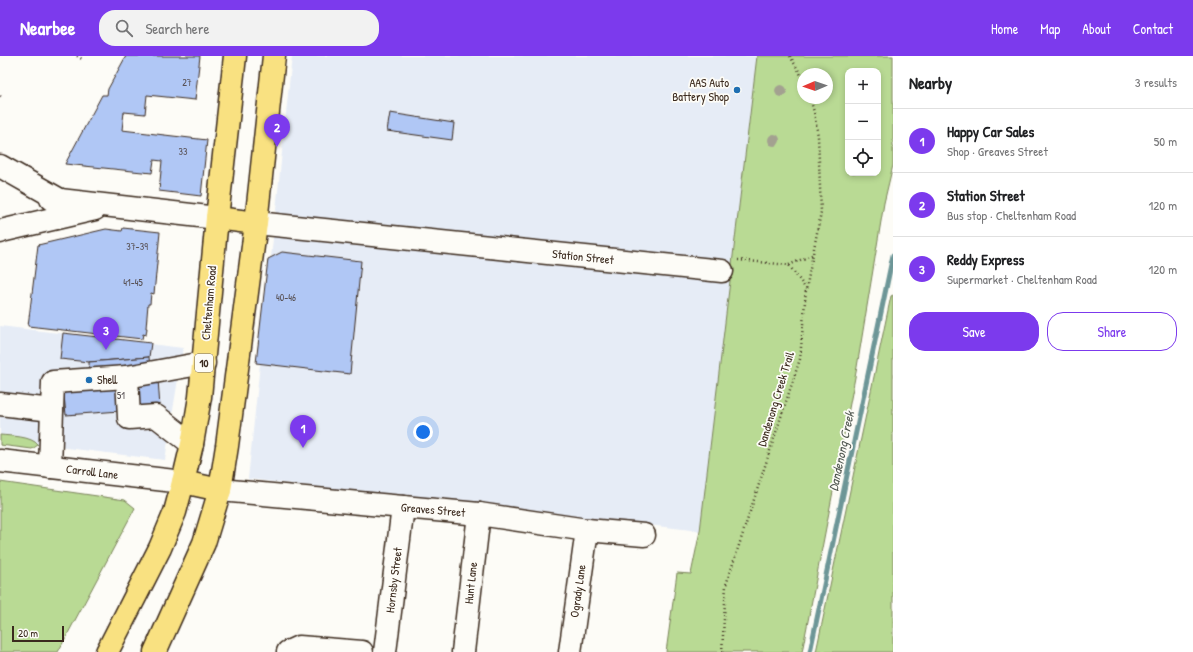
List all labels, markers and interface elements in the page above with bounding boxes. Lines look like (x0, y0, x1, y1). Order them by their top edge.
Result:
search box (99, 10, 379, 46)
text: Nearbee (20, 15, 75, 41)
icon: search (113, 17, 135, 39)
text: Search here (145, 18, 210, 39)
text: Home (991, 19, 1018, 38)
text: Map (1040, 19, 1060, 38)
text: About (1082, 19, 1111, 38)
text: Contact (1133, 19, 1173, 38)
north arrow (797, 68, 833, 104)
map controls (845, 68, 881, 176)
button: + (845, 68, 881, 104)
text: Nearby (909, 71, 952, 94)
text: 3 results (1135, 73, 1177, 91)
place label: AAS Auto Battery Shop (672, 74, 729, 105)
house number: 27 (182, 76, 192, 89)
marker: AAS Auto Battery Shop (732, 85, 742, 95)
button: − (845, 104, 881, 140)
pin: 2 (264, 114, 290, 147)
text: Happy Car Sales (947, 121, 1034, 142)
text: 1 (920, 132, 924, 150)
text: 50 m (1154, 132, 1177, 150)
button: locate (845, 140, 881, 176)
text: Shop · Greaves Street (947, 142, 1048, 160)
house number: 33 (179, 145, 188, 158)
text: Station Street (947, 185, 1025, 206)
text: 2 (919, 196, 925, 214)
text: 120 m (1149, 196, 1177, 214)
text: Bus stop · Cheltenham Road (947, 206, 1076, 224)
house number: 37-39 (126, 240, 148, 253)
street label: Station Street (551, 245, 616, 268)
text: Reddy Express (947, 249, 1024, 270)
text: 3 (919, 260, 925, 278)
text: 120 m (1149, 260, 1177, 278)
street label: Cheltenham Road (197, 265, 220, 341)
text: Supermarket · Cheltenham Road (947, 270, 1097, 288)
house number: 41-45 (123, 276, 143, 289)
house number: 40-46 (276, 291, 296, 304)
button: Save (909, 312, 1039, 351)
button: Share (1047, 312, 1177, 351)
pin: 3 (93, 317, 119, 350)
street label: Dandenong Creek Trail (753, 349, 798, 448)
road number: 10 (195, 354, 213, 372)
place label: Shell (97, 371, 118, 388)
marker: Shell (84, 375, 94, 385)
house number: 51 (117, 389, 125, 402)
water label: Dandenong Creek (824, 408, 860, 493)
pin: 1 (290, 415, 316, 448)
your location (413, 422, 433, 442)
street label: Carroll Lane (65, 460, 119, 483)
street label: Greaves Street (400, 498, 467, 521)
street label: Hornsby Street (381, 545, 406, 614)
street label: Hunt Lane (460, 561, 481, 605)
street label: Ogrady Lane (565, 563, 590, 618)
scale bar (12, 624, 64, 643)
text: 20 m (18, 626, 38, 640)

